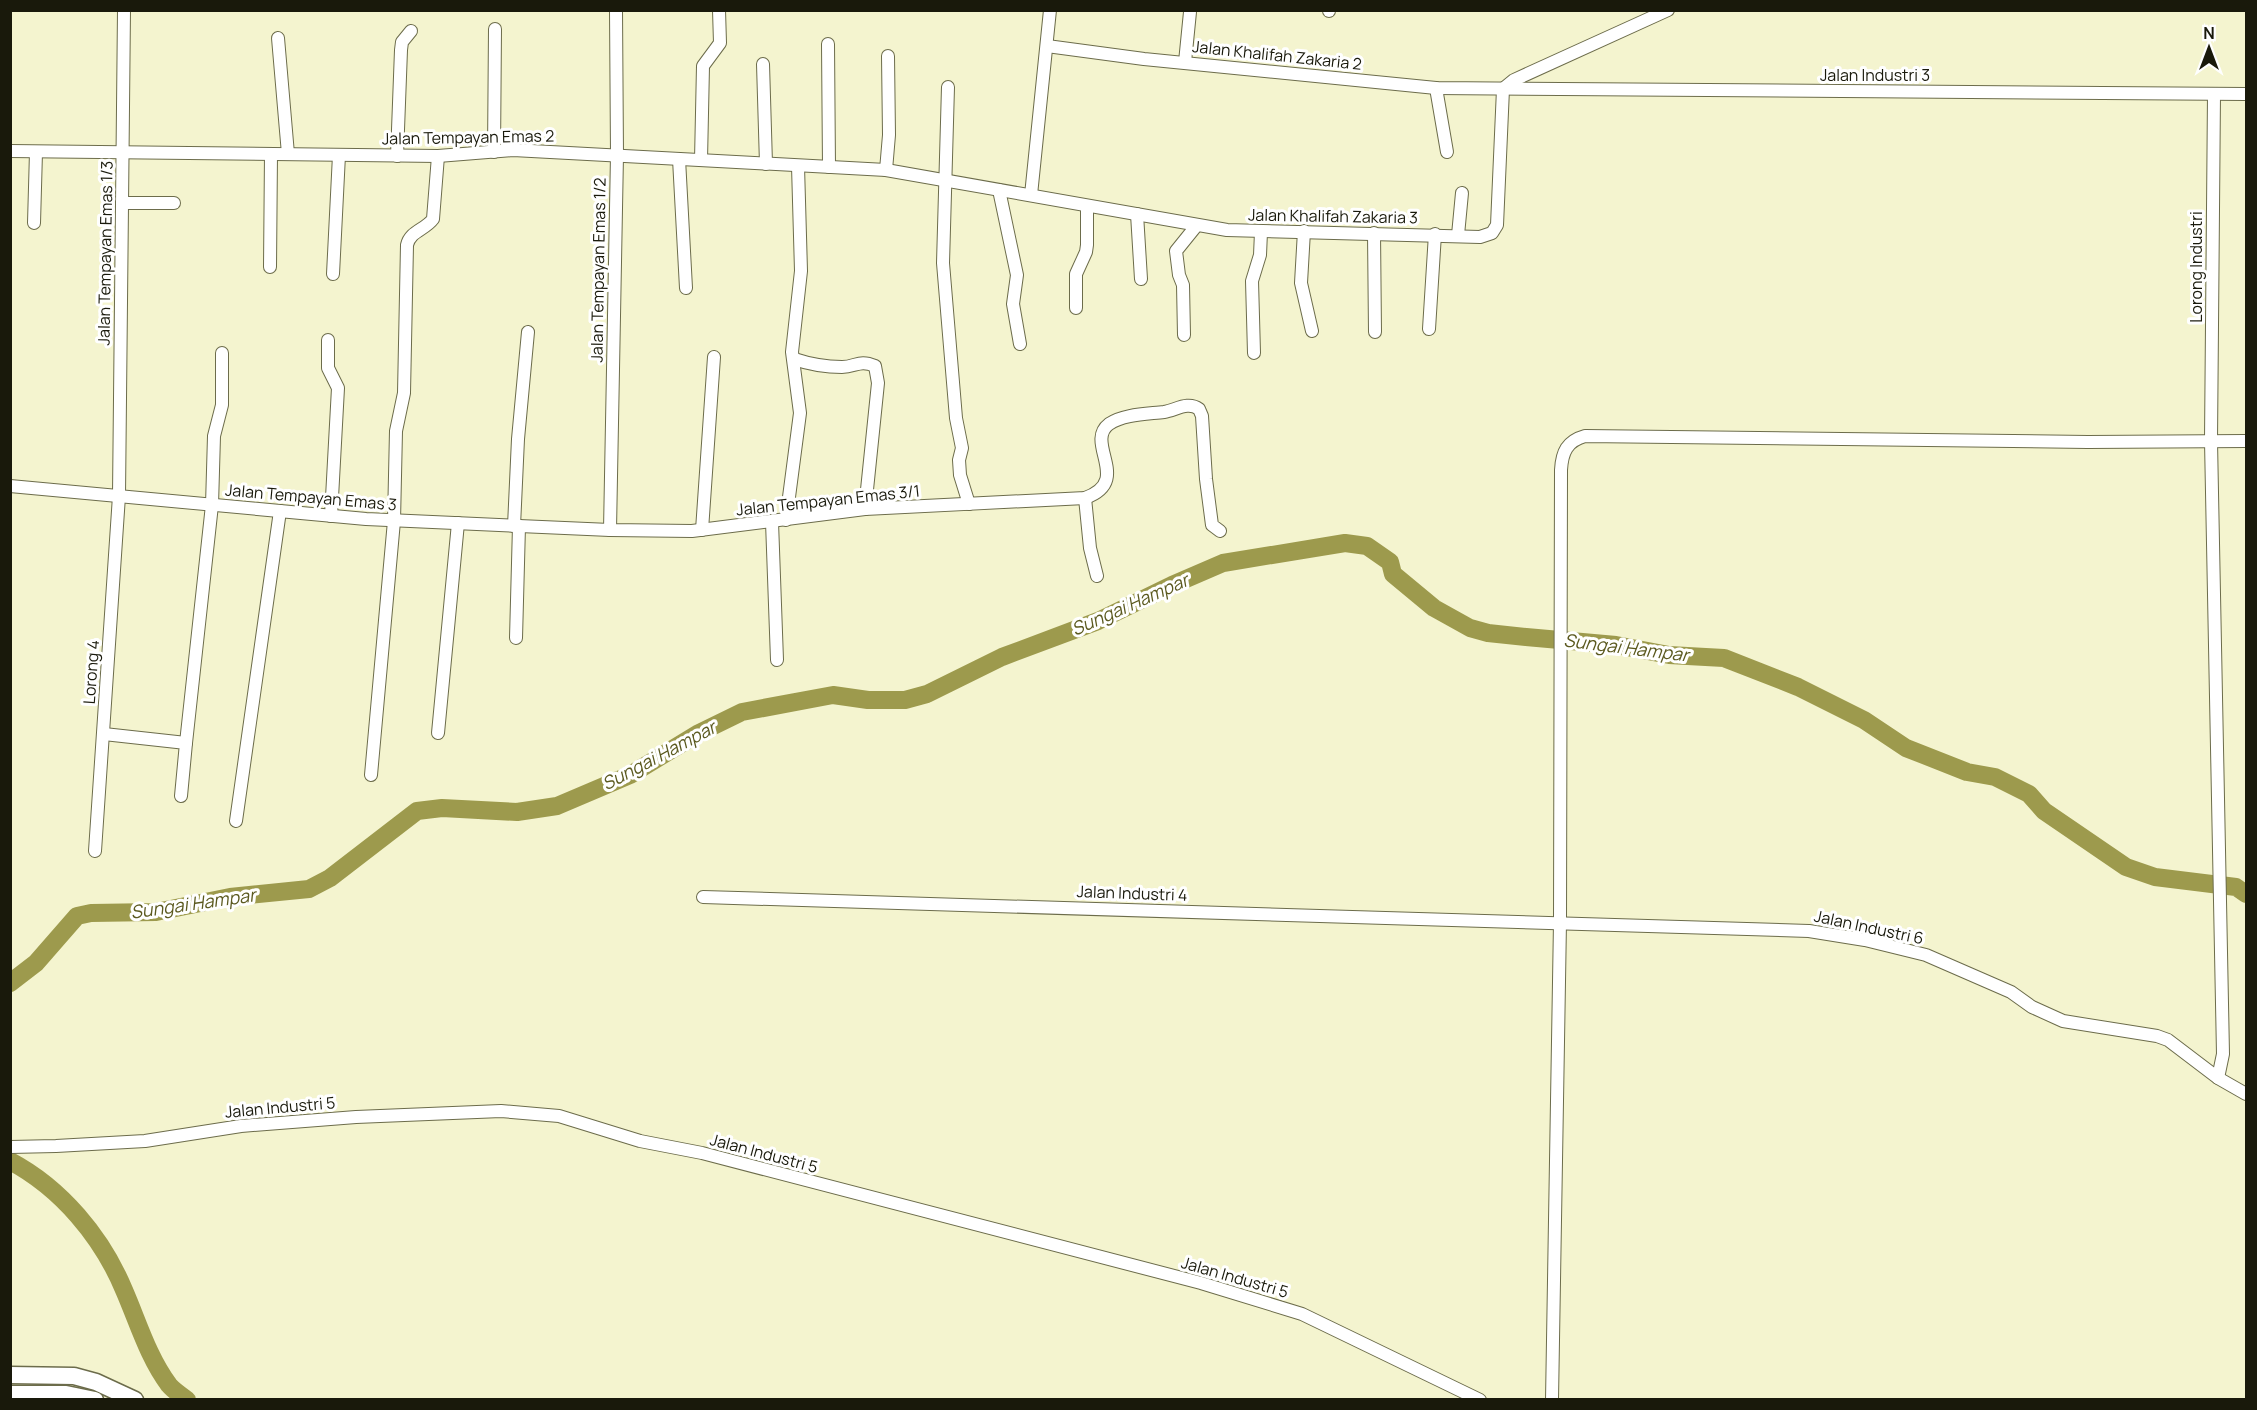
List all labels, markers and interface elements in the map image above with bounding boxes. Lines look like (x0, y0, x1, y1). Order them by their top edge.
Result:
north arrow (2179, 18, 2239, 78)
text: N (2203, 22, 2215, 44)
street label: Jalan Khalifah Zakaria 2 (1191, 35, 1363, 75)
street label: Jalan Industri 3 (1820, 64, 1930, 86)
street label: Jalan Tempayan Emas 2 (382, 124, 554, 150)
street label: Jalan Tempayan Emas 1/3 (92, 161, 118, 345)
street label: Jalan Tempayan Emas 1/2 (585, 177, 611, 363)
street label: Jalan Khalifah Zakaria 3 (1248, 204, 1418, 228)
street label: Lorong Industri (2185, 211, 2207, 323)
street label: Jalan Tempayan Emas 3 (224, 479, 398, 515)
street label: Jalan Tempayan Emas 3/1 (735, 479, 921, 521)
water label: Sungai Hampar (1067, 567, 1194, 641)
water label: Sungai Hampar (1562, 627, 1692, 667)
street label: Lorong 4 (78, 639, 104, 705)
water label: Sungai Hampar (597, 714, 722, 795)
street label: Jalan Industri 4 (1076, 880, 1188, 906)
water label: Sungai Hampar (129, 882, 259, 924)
street label: Jalan Industri 6 (1812, 905, 1926, 949)
street label: Jalan Industri 5 (224, 1091, 336, 1123)
street label: Jalan Industri 5 (708, 1128, 820, 1178)
street label: Jalan Industri 5 (1179, 1251, 1291, 1303)

